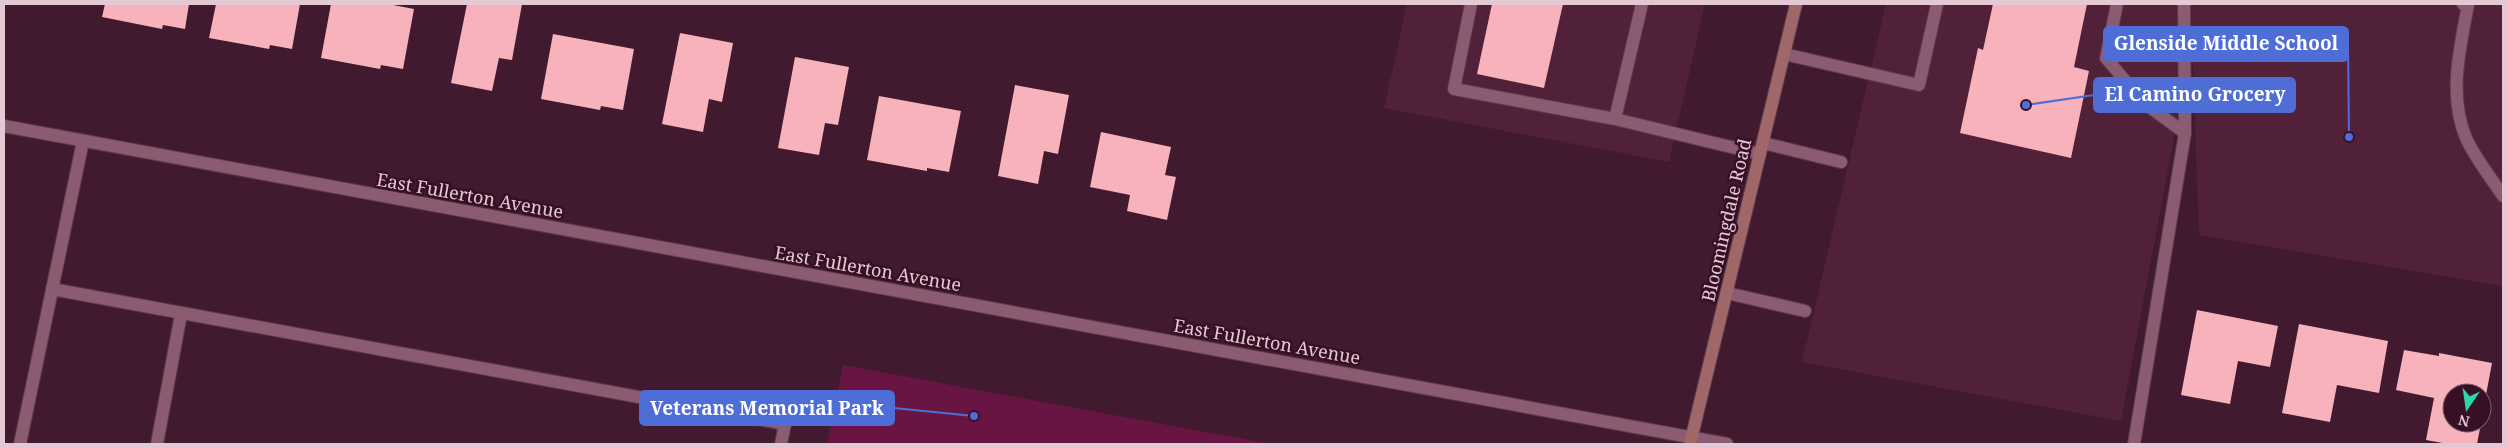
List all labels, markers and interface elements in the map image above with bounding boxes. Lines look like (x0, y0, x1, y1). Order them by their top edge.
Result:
callout: Glenside Middle School (2104, 27, 2348, 61)
text: Glenside Middle School (2114, 30, 2339, 56)
callout: El Camino Grocery (2094, 78, 2295, 112)
text: El Camino Grocery (2105, 81, 2285, 107)
street label: Bloomingdale Road (1696, 136, 1756, 304)
street label: East Fullerton Avenue (375, 167, 565, 223)
street label: East Fullerton Avenue (773, 240, 963, 296)
street label: East Fullerton Avenue (1172, 313, 1362, 369)
north arrow (2442, 383, 2492, 433)
callout: Veterans Memorial Park (640, 391, 894, 425)
text: Veterans Memorial Park (650, 395, 885, 421)
text: N (2456, 411, 2471, 432)

